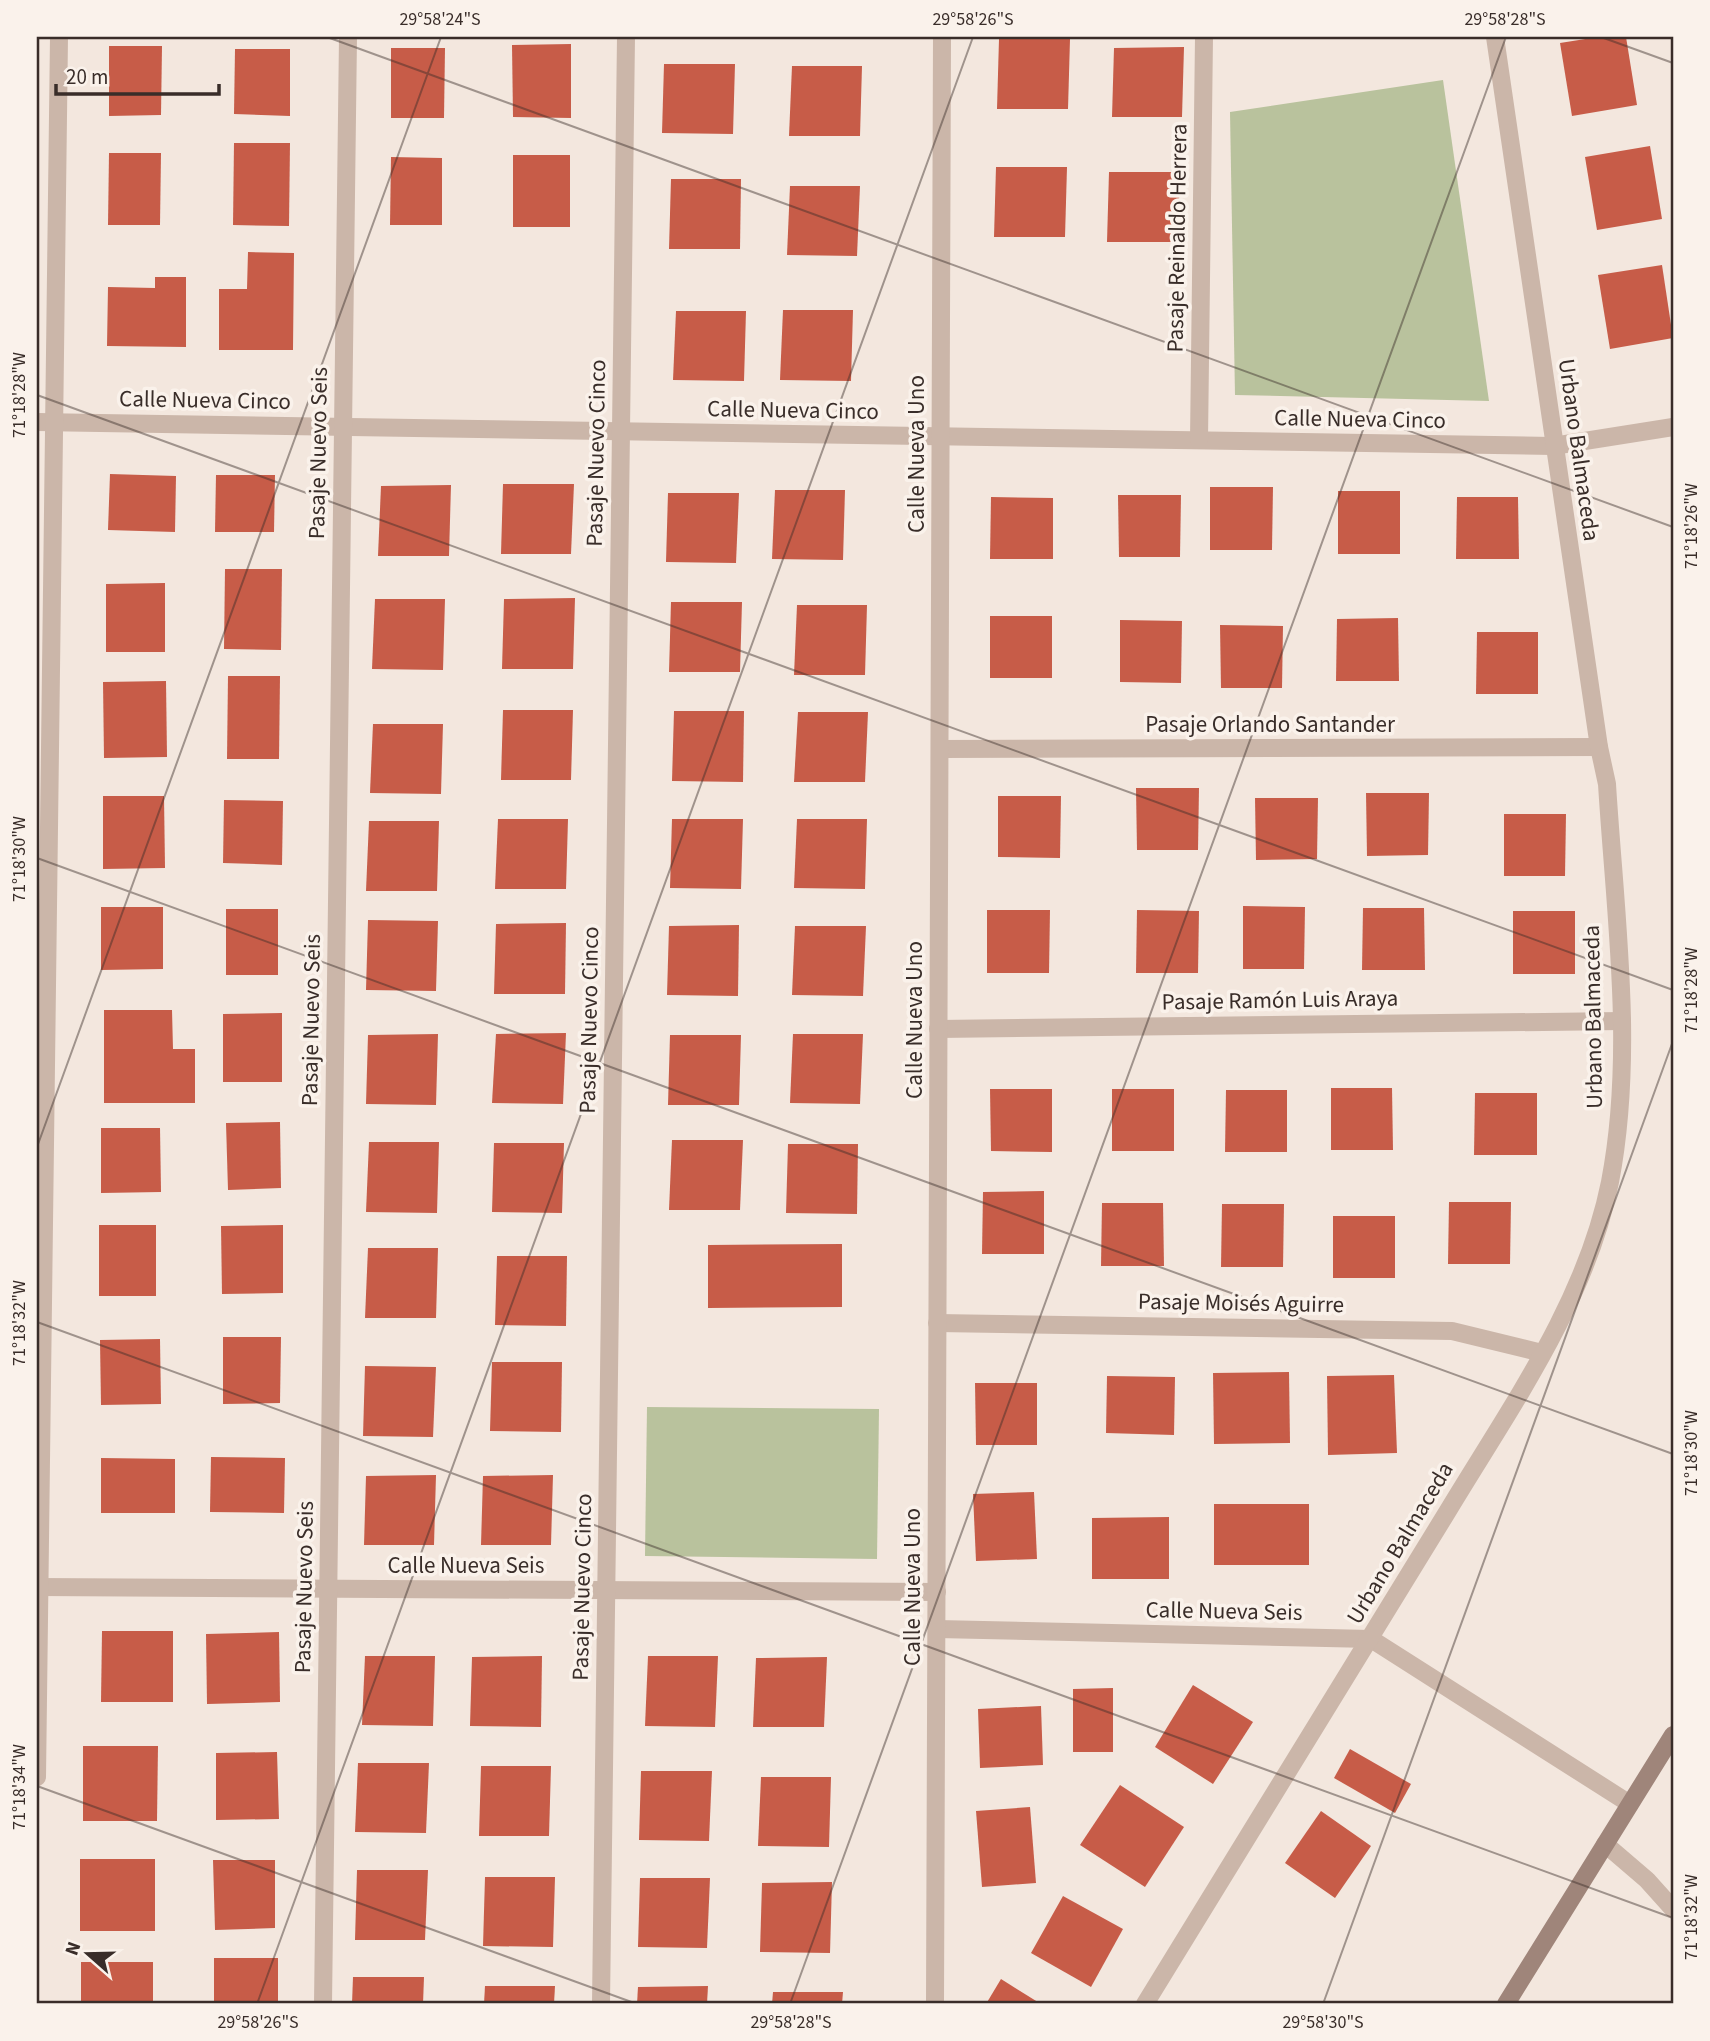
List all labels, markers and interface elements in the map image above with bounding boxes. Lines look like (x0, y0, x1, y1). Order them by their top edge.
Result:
text: 29°58'24"S (399, 7, 481, 32)
text: 29°58'26"S (932, 7, 1014, 32)
text: 29°58'28"S (1464, 7, 1546, 32)
scale bar (56, 52, 219, 96)
text: 20 m (66, 62, 108, 92)
street label: Pasaje Reinaldo Herrera (1159, 123, 1195, 353)
text: 71°18'28"W (7, 352, 32, 438)
street label: Urbano Balmaceda (1550, 357, 1608, 543)
street label: Pasaje Nuevo Cinco (578, 359, 614, 547)
street label: Pasaje Nuevo Seis (300, 367, 336, 539)
street label: Calle Nueva Uno (900, 375, 933, 533)
street label: Calle Nueva Cinco (119, 382, 291, 418)
street label: Calle Nueva Cinco (707, 392, 879, 428)
street label: Calle Nueva Cinco (1274, 401, 1446, 437)
text: 71°18'26"W (1679, 483, 1704, 569)
street label: Pasaje Orlando Santander (1145, 708, 1396, 741)
text: 71°18'30"W (7, 816, 32, 902)
street label: Urbano Balmaceda (1575, 925, 1611, 1109)
street label: Pasaje Nuevo Cinco (571, 926, 607, 1114)
street label: Pasaje Nuevo Seis (293, 934, 329, 1106)
street label: Calle Nueva Uno (898, 941, 931, 1099)
text: 71°18'28"W (1679, 947, 1704, 1033)
street label: Pasaje Ramón Luis Araya (1161, 981, 1399, 1019)
text: 71°18'32"W (7, 1280, 32, 1366)
street label: Pasaje Moisés Aguirre (1138, 1285, 1344, 1321)
text: 71°18'30"W (1679, 1410, 1704, 1496)
street label: Urbano Balmaceda (1339, 1456, 1461, 1630)
street label: Pasaje Nuevo Cinco (564, 1493, 600, 1681)
street label: Pasaje Nuevo Seis (286, 1501, 322, 1673)
street label: Calle Nueva Uno (896, 1508, 929, 1666)
street label: Calle Nueva Seis (388, 1549, 544, 1582)
street label: Calle Nueva Seis (1145, 1593, 1303, 1629)
text: 71°18'34"W (7, 1744, 32, 1830)
text: 71°18'32"W (1679, 1874, 1704, 1960)
north arrow (52, 1918, 122, 1988)
text: N (59, 1938, 88, 1959)
text: 29°58'26"S (217, 2010, 299, 2035)
text: 29°58'28"S (750, 2010, 832, 2035)
text: 29°58'30"S (1282, 2010, 1364, 2035)

